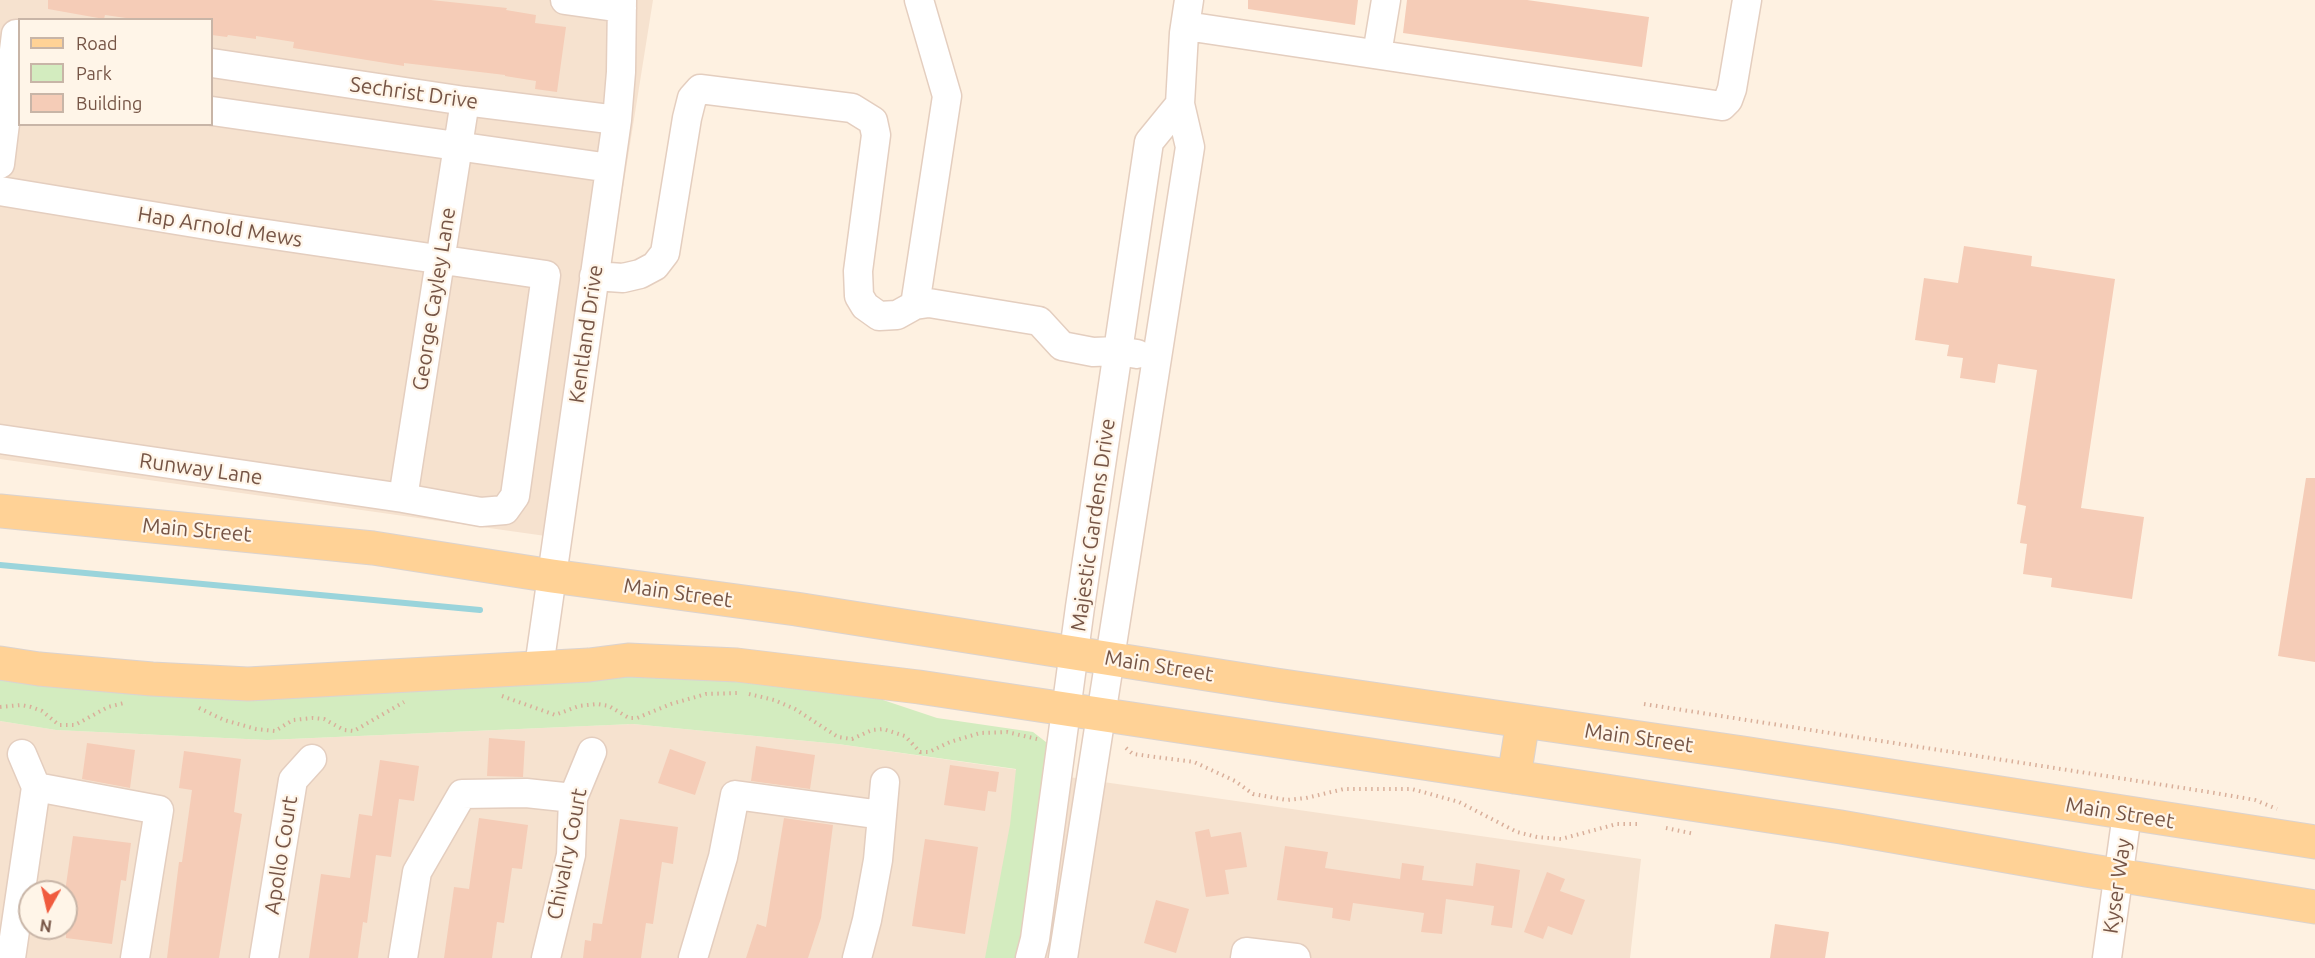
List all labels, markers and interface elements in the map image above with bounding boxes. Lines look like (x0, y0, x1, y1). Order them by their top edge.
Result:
legend (18, 18, 213, 126)
text: Road (76, 33, 118, 53)
text: Park (76, 63, 112, 83)
street label: Sechrist Drive (348, 72, 480, 114)
text: Building (76, 93, 142, 113)
street label: Hap Arnold Mews (136, 202, 304, 252)
street label: George Cayley Lane (407, 206, 461, 392)
street label: Kentland Drive (564, 263, 608, 405)
street label: Majestic Gardens Drive (1066, 417, 1120, 633)
street label: Runway Lane (138, 448, 264, 490)
street label: Main Street (141, 513, 253, 547)
street label: Main Street (622, 573, 734, 613)
street label: Main Street (1103, 645, 1215, 687)
street label: Main Street (1583, 718, 1695, 758)
street label: Chivalry Court (542, 786, 592, 922)
street label: Main Street (2064, 792, 2176, 834)
street label: Apollo Court (259, 794, 303, 916)
street label: Kyser Way (2098, 837, 2136, 935)
north arrow (18, 880, 78, 940)
text: N (39, 916, 53, 936)

